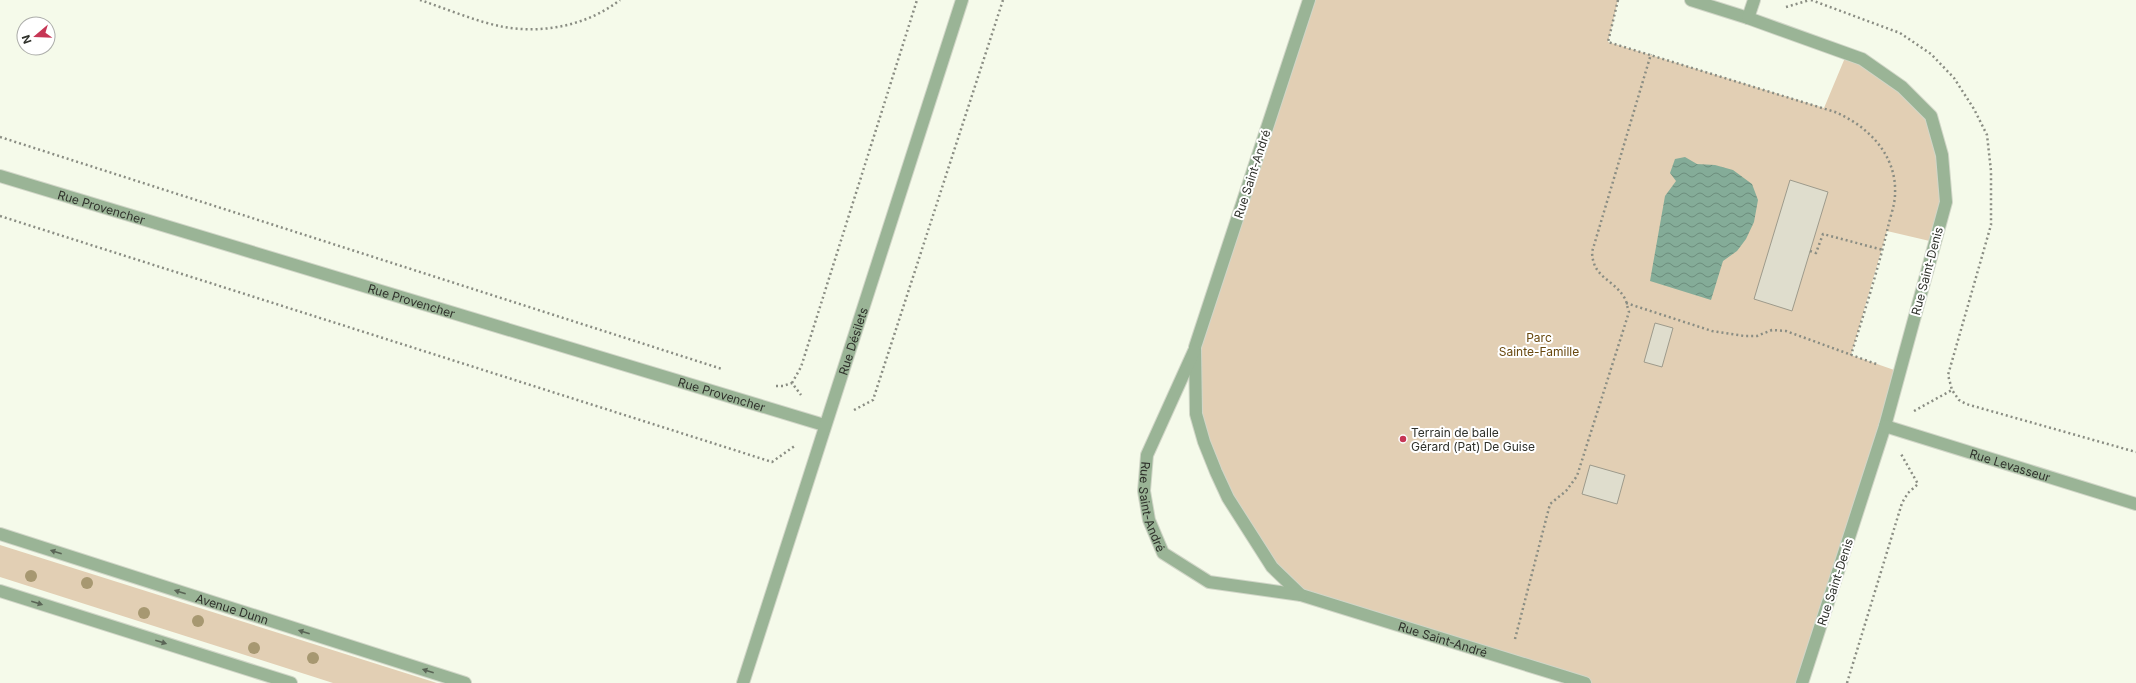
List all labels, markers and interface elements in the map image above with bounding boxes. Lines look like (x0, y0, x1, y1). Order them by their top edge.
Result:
north arrow (16, 16, 56, 56)
text: N (19, 33, 35, 46)
street label: Rue Saint-André (1231, 128, 1273, 220)
street label: Rue Provencher (56, 186, 147, 227)
street label: Rue Saint-Denis (1908, 225, 1946, 317)
street label: Rue Provencher (366, 280, 457, 321)
street label: Rue Désilets (835, 305, 870, 377)
park label: Parc Sainte-Famille (1499, 330, 1579, 359)
street label: Rue Provencher (676, 374, 768, 414)
place label: Terrain de balle Gérard (Pat) De Guise (1411, 425, 1535, 454)
marker: Terrain de balle Gérard (Pat) De Guise (1398, 434, 1408, 444)
street label: Rue Levasseur (1968, 445, 2053, 485)
street label: Rue Saint-André (1136, 461, 1169, 554)
street label: Rue Saint-Denis (1814, 536, 1856, 628)
one-way arrow (50, 549, 62, 555)
one-way arrow (174, 589, 186, 595)
street label: Avenue Dunn (194, 590, 271, 627)
one-way arrow (32, 600, 44, 606)
street label: Rue Saint-André (1396, 618, 1489, 660)
one-way arrow (298, 628, 310, 634)
one-way arrow (156, 639, 168, 645)
one-way arrow (422, 668, 434, 674)

